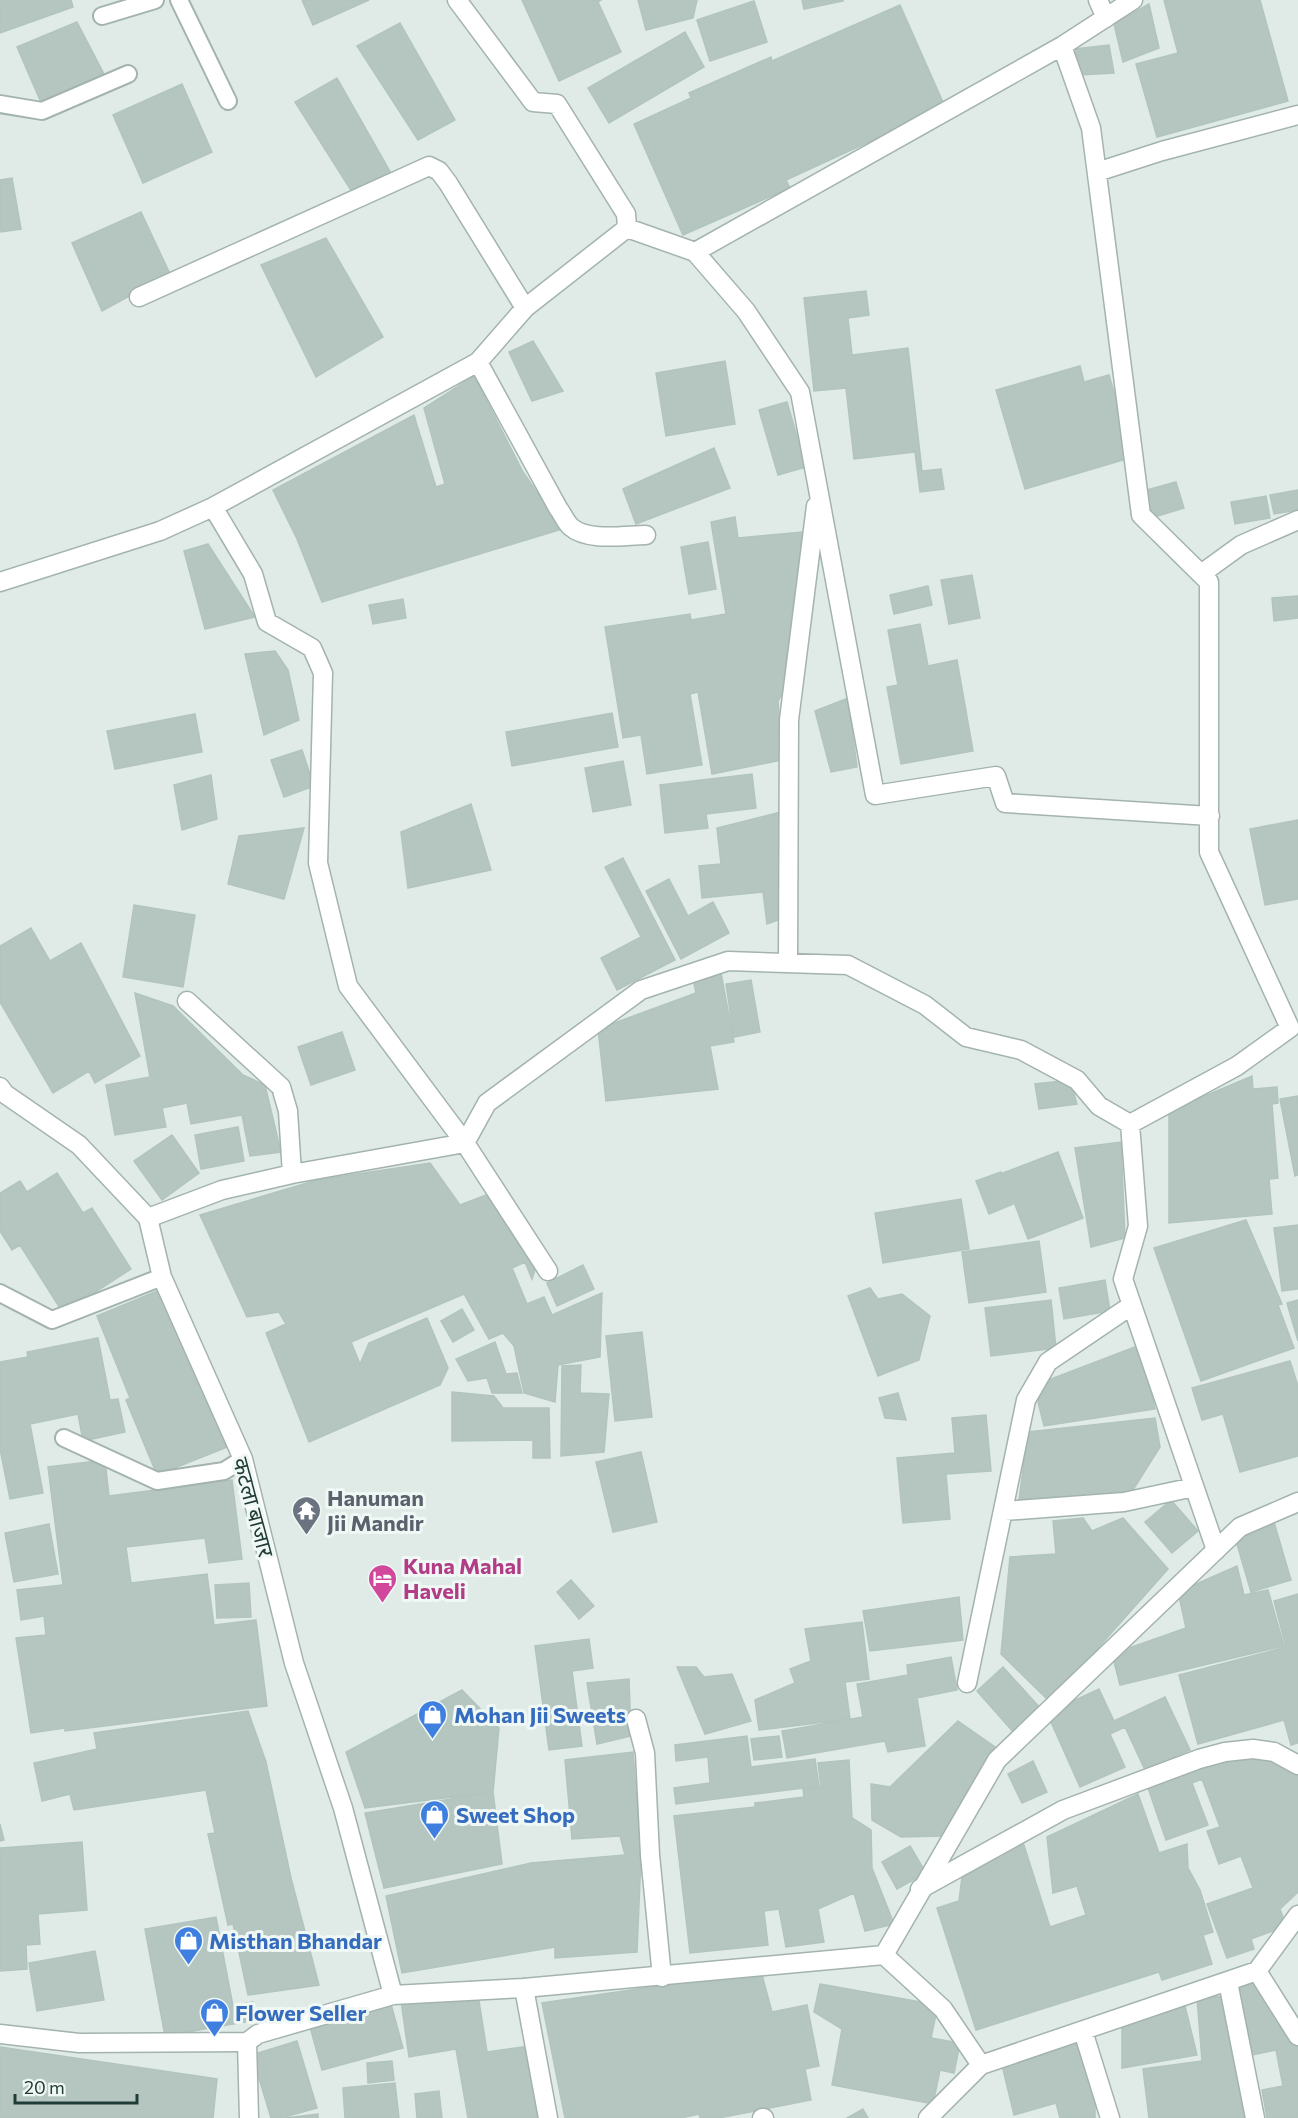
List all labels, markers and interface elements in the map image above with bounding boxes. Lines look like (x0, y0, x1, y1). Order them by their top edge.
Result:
street label: कटला बाजार (228, 1454, 281, 1561)
place label: Hanuman Jii Mandir (327, 1484, 424, 1536)
temple icon: Hanuman Jii Mandir (290, 1494, 322, 1536)
place label: Kuna Mahal Haveli (403, 1552, 522, 1604)
hotel icon: Kuna Mahal Haveli (366, 1562, 398, 1604)
shop icon: Mohan Jii Sweets (417, 1698, 449, 1740)
place label: Mohan Jii Sweets (454, 1701, 626, 1728)
shop icon: Sweet Shop (419, 1798, 451, 1840)
place label: Sweet Shop (456, 1801, 575, 1828)
shop icon: Misthan Bhandar (172, 1924, 204, 1966)
place label: Misthan Bhandar (209, 1927, 382, 1954)
shop icon: Flower Seller (198, 1996, 230, 2038)
place label: Flower Seller (235, 1999, 366, 2026)
scale bar (15, 2067, 136, 2105)
text: 20 m (24, 2076, 65, 2098)

